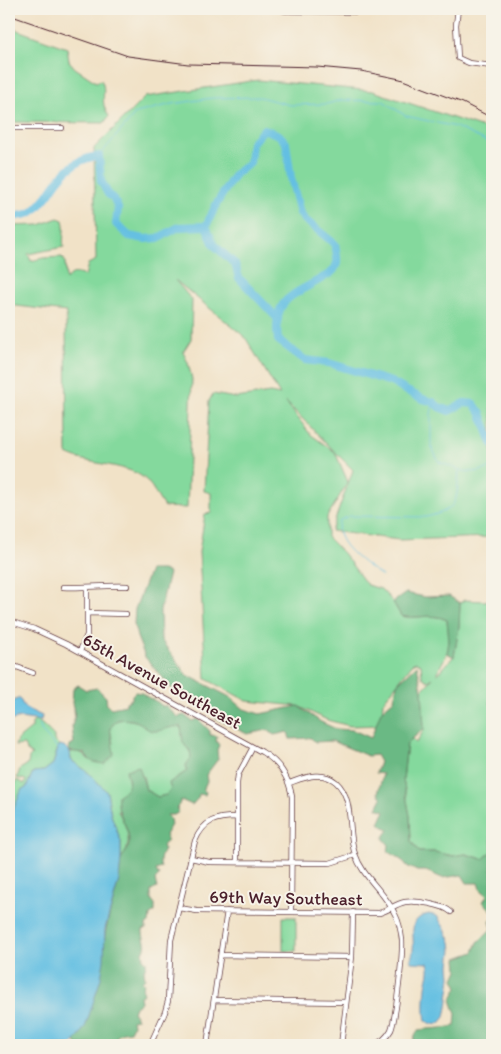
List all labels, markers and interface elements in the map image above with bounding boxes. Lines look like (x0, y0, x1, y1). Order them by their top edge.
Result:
street label: 65th Avenue Southeast (79, 628, 245, 734)
street label: 69th Way Southeast (209, 886, 363, 910)

